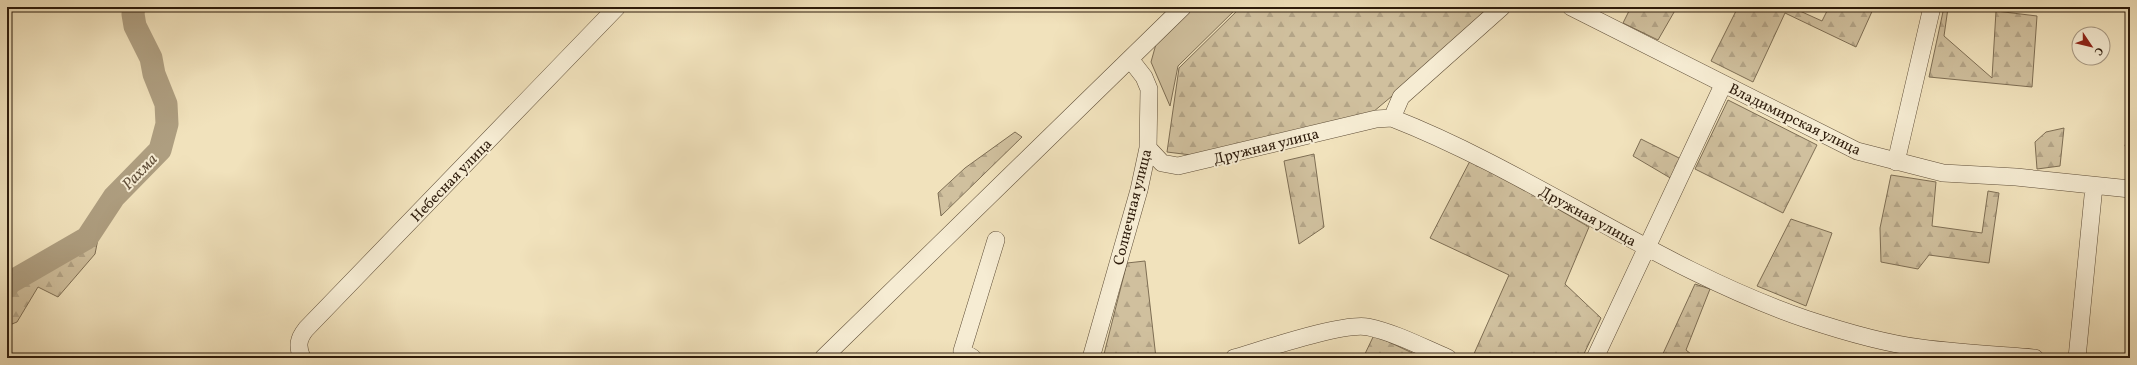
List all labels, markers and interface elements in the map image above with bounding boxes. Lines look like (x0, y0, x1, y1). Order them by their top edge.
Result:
north arrow (2071, 26, 2111, 66)
text: С (2090, 44, 2106, 58)
street label: Владимирская улица (1725, 79, 1864, 162)
street label: Дружная улица (1211, 124, 1321, 171)
street label: Небесная улица (407, 135, 497, 228)
street label: Солнечная улица (1109, 147, 1158, 268)
water label: Рахма (118, 149, 163, 195)
street label: Дружная улица (1535, 182, 1640, 253)

